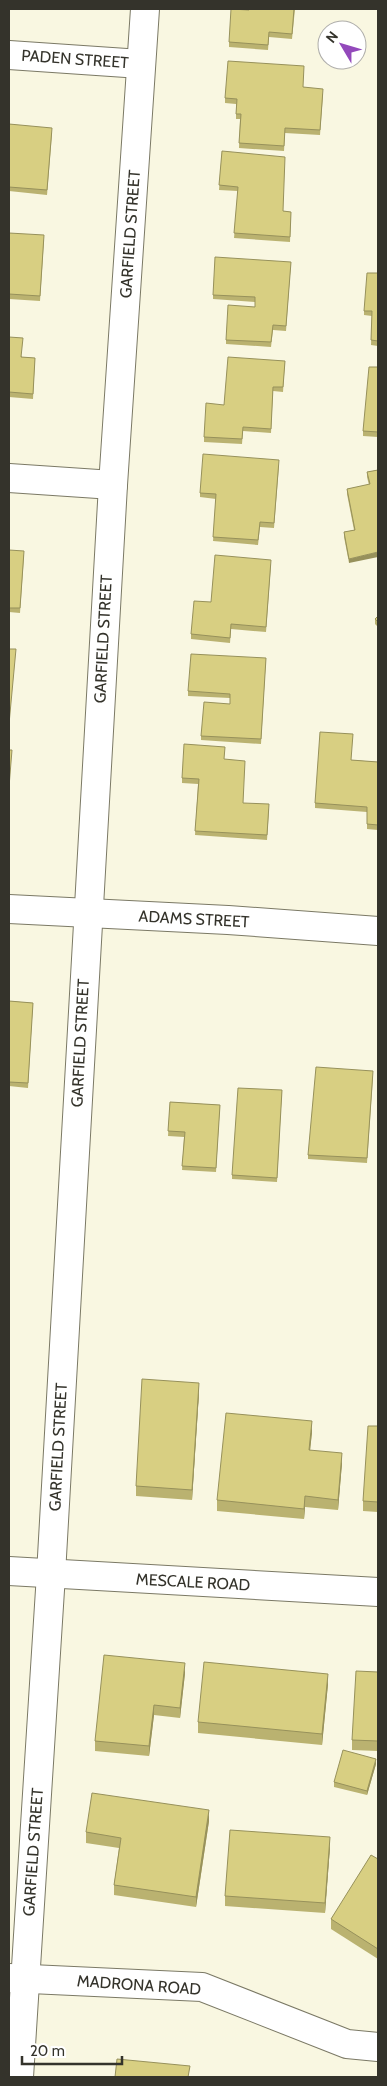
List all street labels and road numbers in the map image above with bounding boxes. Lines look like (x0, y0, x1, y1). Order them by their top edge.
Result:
street label: PADEN STREET (21, 46, 130, 72)
street label: GARFIELD STREET (116, 169, 144, 299)
street label: GARFIELD STREET (90, 574, 116, 704)
street label: ADAMS STREET (138, 907, 250, 931)
street label: GARFIELD STREET (67, 978, 93, 1108)
street label: GARFIELD STREET (45, 1382, 71, 1512)
street label: MESCALE ROAD (135, 1570, 251, 1594)
street label: GARFIELD STREET (19, 1787, 47, 1917)
street label: MADRONA ROAD (76, 1971, 202, 1999)

